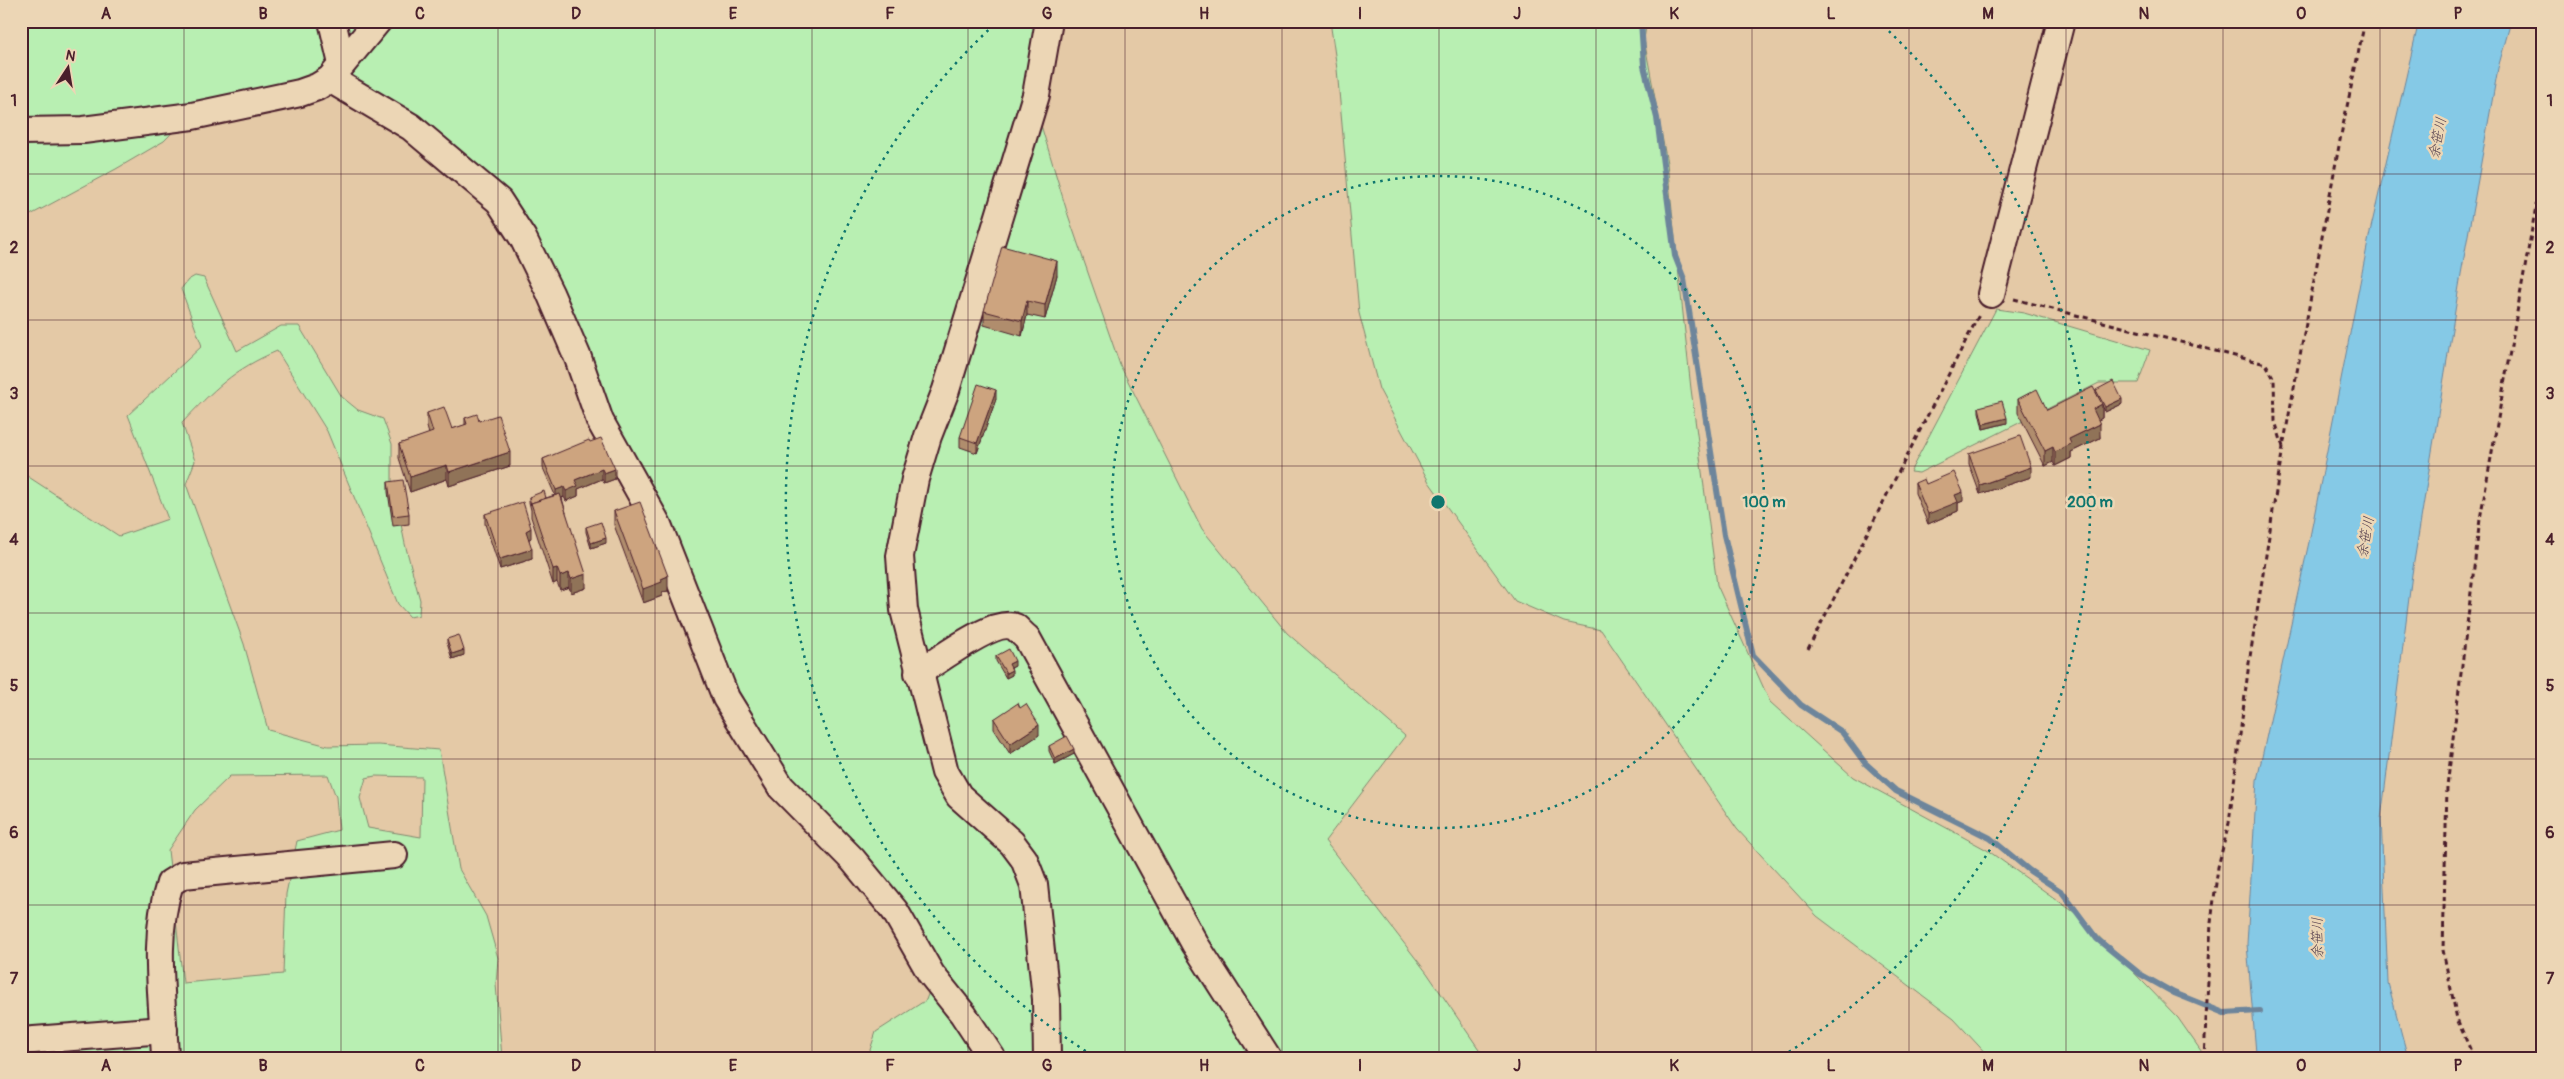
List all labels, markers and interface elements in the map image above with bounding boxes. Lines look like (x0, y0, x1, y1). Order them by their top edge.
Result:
text: A (101, 4, 112, 24)
text: B (258, 4, 268, 24)
text: C (415, 4, 425, 24)
text: D (571, 4, 581, 24)
text: E (729, 4, 738, 24)
text: F (885, 4, 895, 24)
text: G (1042, 4, 1053, 24)
text: H (1199, 4, 1209, 24)
text: I (1358, 4, 1362, 24)
text: J (1513, 4, 1521, 24)
text: K (1669, 4, 1679, 24)
text: L (1826, 4, 1836, 24)
text: M (1982, 4, 1994, 24)
text: N (2139, 4, 2150, 24)
text: O (2296, 4, 2306, 24)
text: P (2454, 4, 2463, 24)
north arrow (42, 42, 92, 92)
text: N (64, 46, 77, 65)
text: 1 (11, 91, 17, 111)
text: 1 (2547, 91, 2553, 111)
water label: 余笹川 (2425, 116, 2450, 160)
text: 2 (10, 238, 19, 258)
text: 2 (2546, 238, 2555, 258)
text: 3 (10, 384, 19, 404)
text: 3 (2546, 384, 2555, 404)
centre of rings (1429, 493, 1447, 511)
text: 100 m (1743, 493, 1785, 512)
text: 200 m (2067, 493, 2113, 512)
water label: 余笹川 (2353, 515, 2378, 559)
text: 4 (9, 530, 19, 550)
text: 4 (2545, 530, 2555, 550)
text: 5 (10, 676, 19, 696)
text: 5 (2546, 676, 2555, 696)
text: 6 (9, 823, 19, 843)
text: 6 (2545, 823, 2555, 843)
water label: 余笹川 (2309, 917, 2326, 959)
text: 7 (10, 969, 19, 989)
text: 7 (2546, 969, 2555, 989)
text: A (101, 1056, 112, 1076)
text: B (258, 1056, 268, 1076)
text: C (415, 1056, 425, 1076)
text: D (571, 1056, 581, 1076)
text: E (729, 1056, 738, 1076)
text: F (885, 1056, 895, 1076)
text: G (1042, 1056, 1053, 1076)
text: H (1199, 1056, 1209, 1076)
text: I (1358, 1056, 1362, 1076)
text: J (1513, 1056, 1521, 1076)
text: K (1669, 1056, 1679, 1076)
text: L (1826, 1056, 1836, 1076)
text: M (1982, 1056, 1994, 1076)
text: N (2139, 1056, 2150, 1076)
text: O (2296, 1056, 2306, 1076)
text: P (2454, 1056, 2463, 1076)

